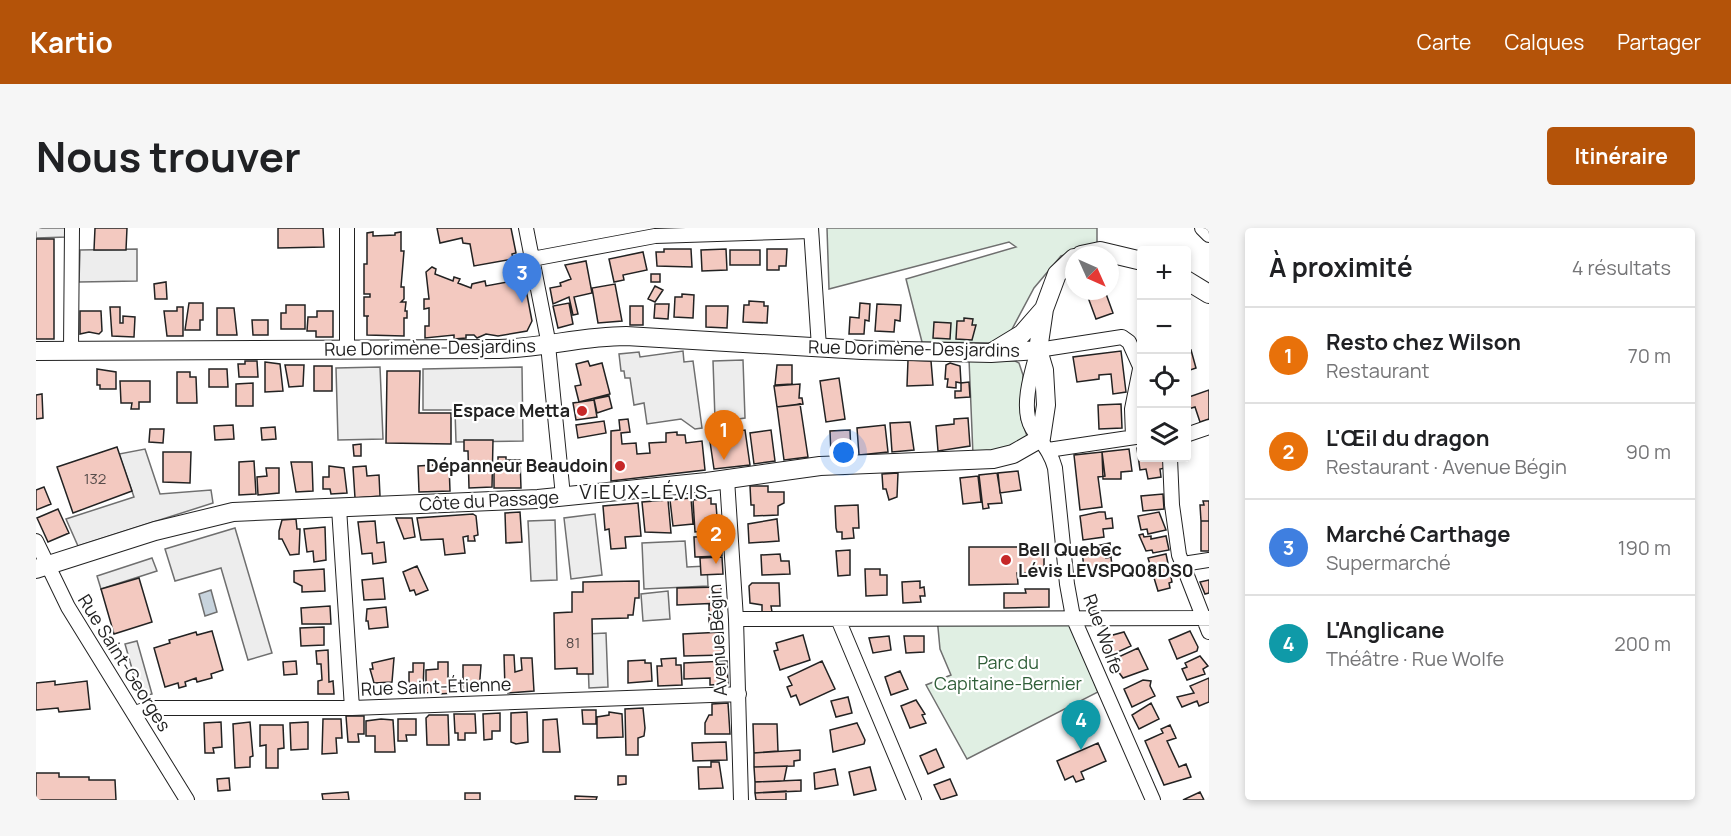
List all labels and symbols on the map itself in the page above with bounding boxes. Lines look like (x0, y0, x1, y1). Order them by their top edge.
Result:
north arrow (1065, 246, 1119, 300)
pin: 3 (502, 254, 542, 303)
street label: Rue Dorimène-Desjardins (324, 333, 536, 361)
street label: Rue Dorimène-Desjardins (808, 334, 1020, 362)
place label: Espace Metta (453, 398, 570, 422)
marker: Espace Metta (575, 404, 589, 418)
pin: 1 (704, 410, 744, 460)
your location (829, 438, 858, 467)
place label: Dépanneur Beaudoin (426, 453, 608, 477)
marker: Dépanneur Beaudoin (613, 459, 627, 473)
house number: 132 (84, 468, 106, 489)
district label: VIEUX-LÉVIS (579, 478, 709, 505)
street label: Côte du Passage (418, 484, 559, 516)
pin: 2 (696, 514, 736, 564)
place label: Bell Quebec Lévis LEVSPQ08DS0 (1018, 537, 1194, 582)
marker: Bell Quebec Lévis LEVSPQ08DS0 (999, 553, 1013, 567)
street label: Avenue Bégin (702, 583, 732, 697)
street label: Rue Saint-Georges (73, 589, 177, 736)
street label: Rue Wolfe (1078, 590, 1129, 677)
house number: 81 (566, 632, 580, 653)
park label: Parc du Capitaine-Bernier (934, 650, 1082, 695)
street label: Rue Saint-Étienne (360, 671, 512, 701)
pin: 4 (1062, 700, 1100, 750)

